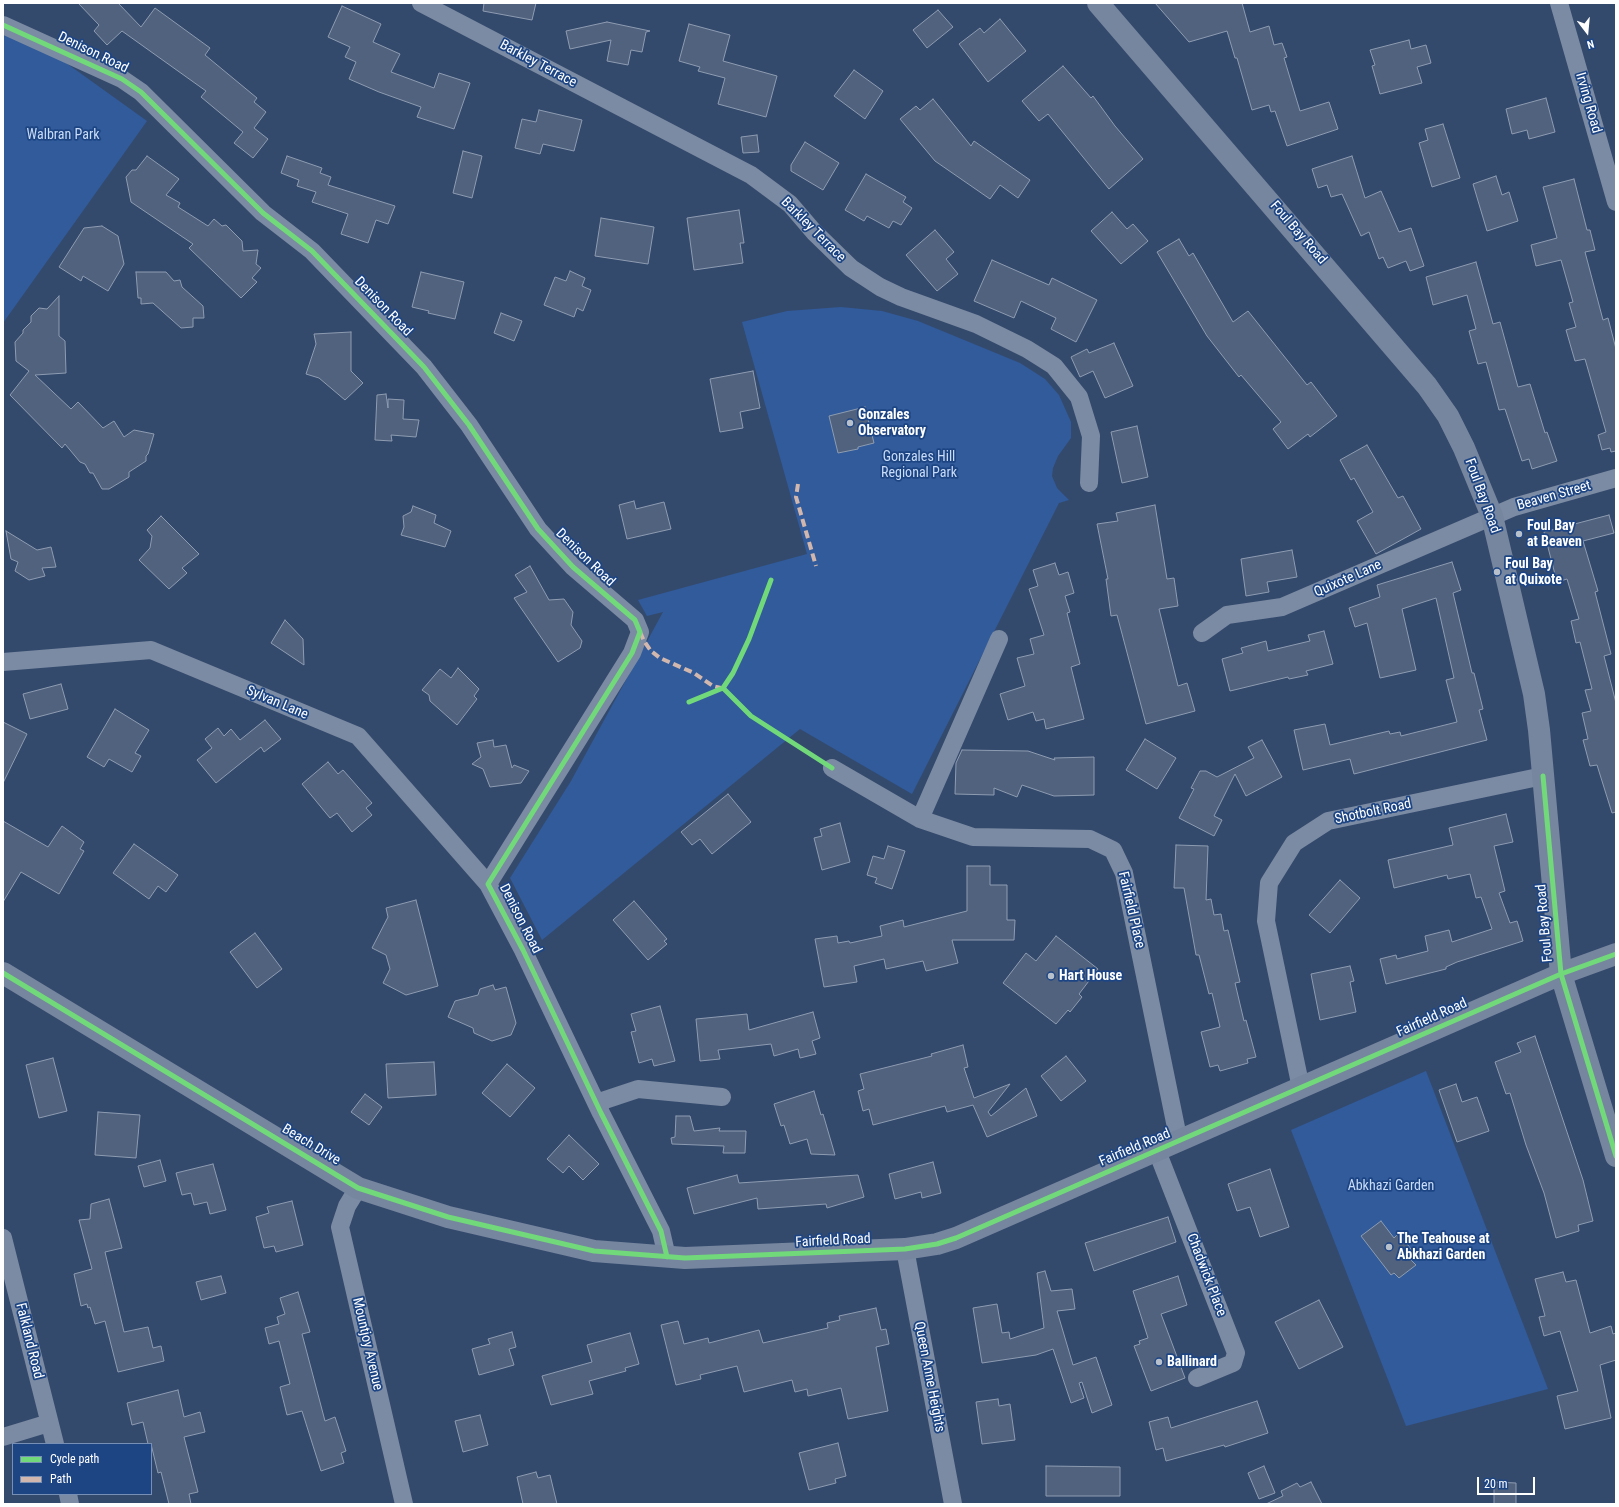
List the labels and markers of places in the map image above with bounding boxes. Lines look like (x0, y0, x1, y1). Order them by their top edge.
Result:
place label: Gonzales Observatory (858, 407, 926, 440)
marker: Gonzales Observatory (845, 418, 855, 428)
place label: Foul Bay at Beaven (1527, 518, 1582, 550)
marker: Foul Bay at Beaven (1514, 529, 1524, 539)
place label: Foul Bay at Quixote (1505, 556, 1562, 588)
marker: Foul Bay at Quixote (1492, 567, 1502, 577)
place label: Hart House (1059, 968, 1122, 984)
marker: Hart House (1046, 971, 1056, 981)
place label: The Teahouse at Abkhazi Garden (1397, 1231, 1490, 1264)
marker: The Teahouse at Abkhazi Garden (1384, 1242, 1394, 1252)
place label: Ballinard (1167, 1354, 1217, 1370)
marker: Ballinard (1154, 1357, 1164, 1367)

